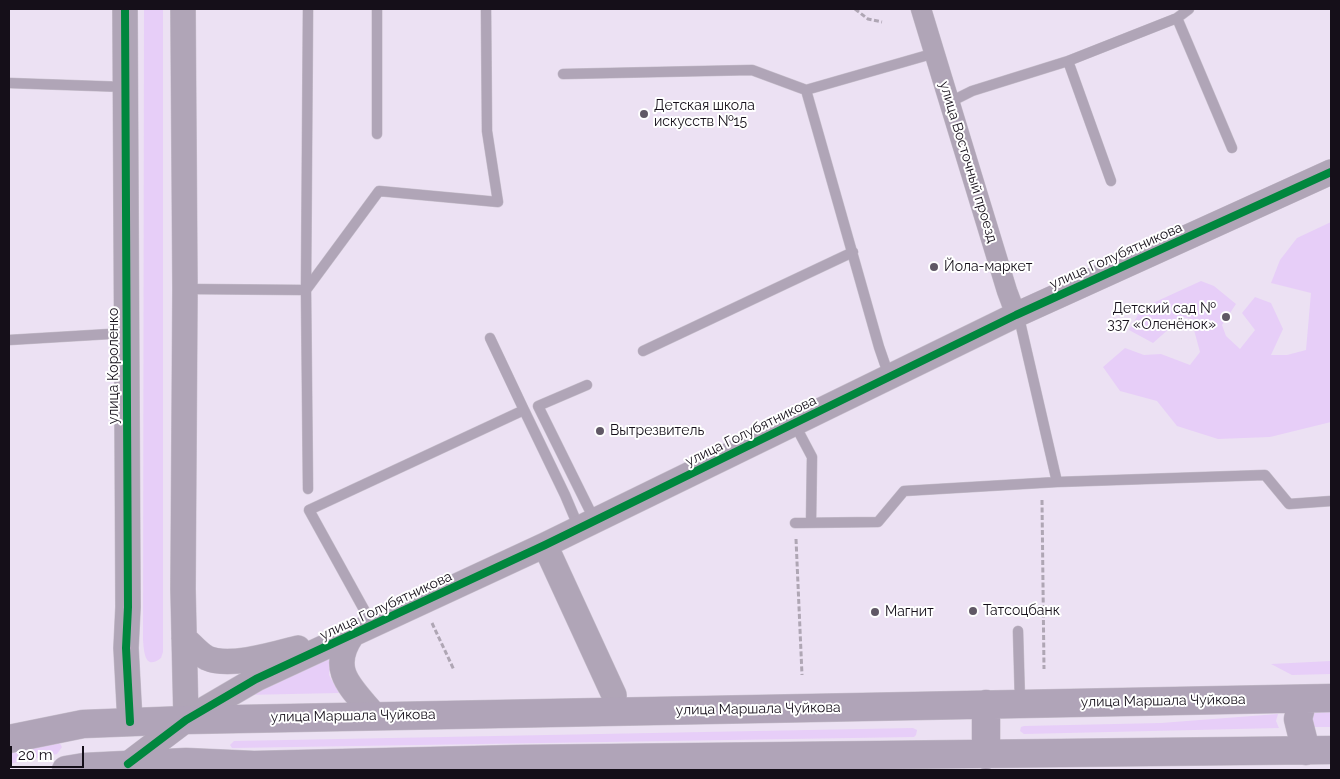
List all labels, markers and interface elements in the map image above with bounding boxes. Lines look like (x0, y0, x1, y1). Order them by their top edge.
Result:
street label: улица Восточный проезд (935, 79, 1001, 245)
place label: Детская школа искусств №15 (654, 98, 755, 130)
marker: Детская школа искусств №15 (638, 108, 650, 120)
street label: улица Голубятникова (1047, 219, 1185, 293)
place label: Йола-маркет (944, 259, 1032, 275)
marker: Йола-маркет (928, 261, 940, 273)
place label: Детский сад № 337 «Оленёнок» (1107, 301, 1216, 334)
street label: улица Короленко (106, 308, 122, 424)
marker: Детский сад № 337 «Оленёнок» (1220, 311, 1232, 323)
street label: улица Голубятникова (683, 392, 819, 470)
place label: Вытрезвитель (610, 423, 704, 439)
marker: Вытрезвитель (594, 425, 606, 437)
street label: улица Голубятникова (317, 568, 455, 644)
place label: Татсоцбанк (983, 603, 1060, 619)
place label: Магнит (885, 604, 934, 620)
marker: Татсоцбанк (967, 605, 979, 617)
marker: Магнит (869, 606, 881, 618)
street label: улица Маршала Чуйкова (1080, 691, 1246, 711)
street label: улица Маршала Чуйкова (675, 699, 841, 719)
street label: улица Маршала Чуйкова (270, 706, 436, 726)
scale bar (12, 736, 86, 768)
text: 20 m (18, 746, 53, 764)

